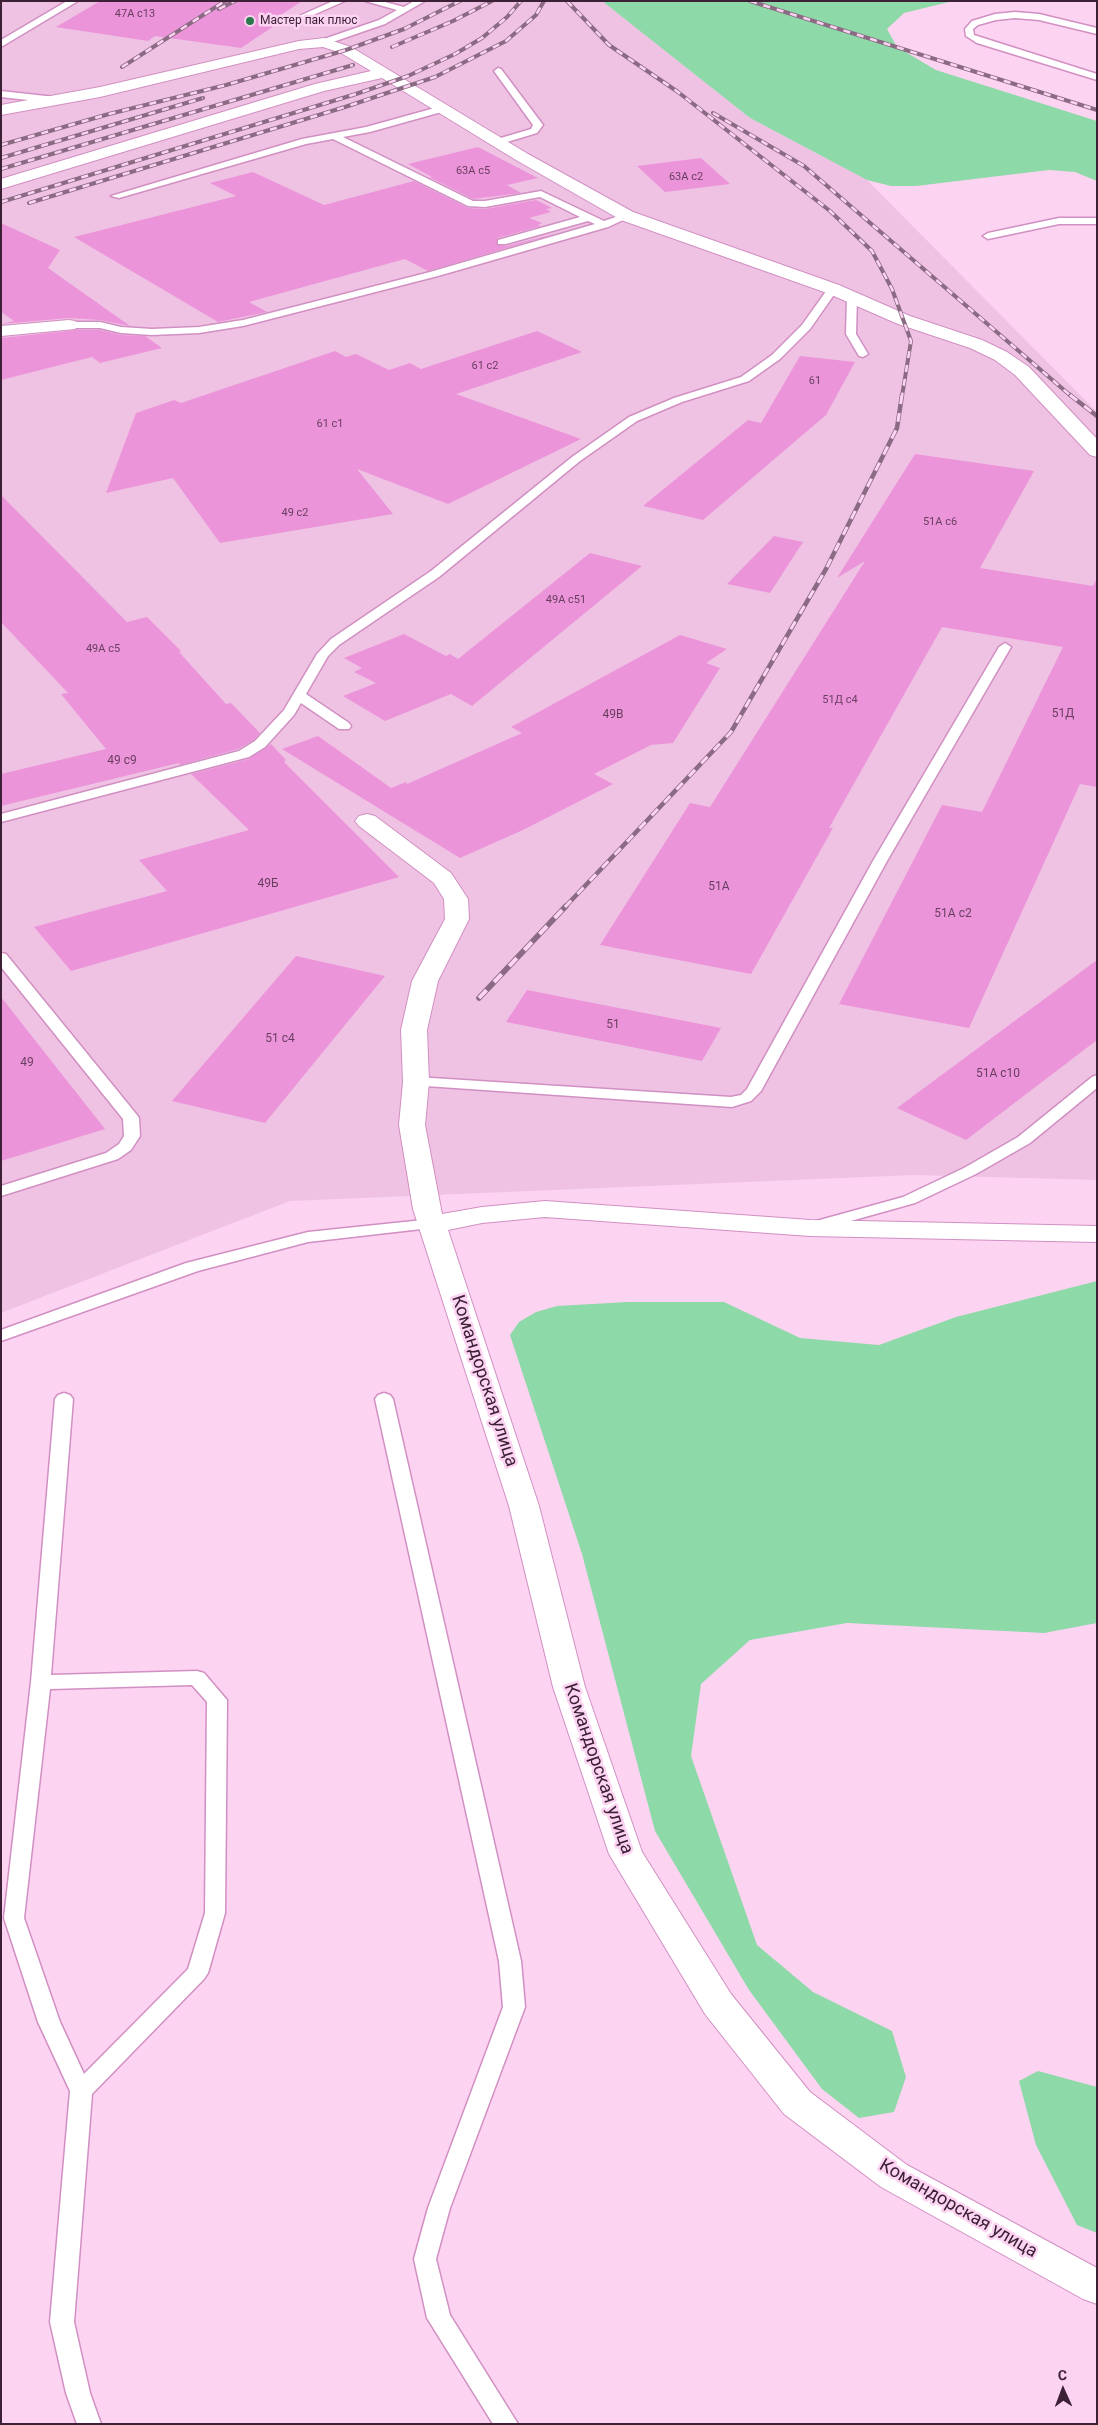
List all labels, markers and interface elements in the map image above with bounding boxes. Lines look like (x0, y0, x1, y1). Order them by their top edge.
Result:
house number: 47А с13 (115, 7, 155, 21)
place label: Мастер пак плюс (260, 14, 358, 28)
marker: Мастер пак плюс (244, 15, 256, 27)
house number: 63А с5 (456, 164, 490, 178)
house number: 63А с2 (669, 170, 703, 184)
house number: 61 с2 (471, 359, 499, 373)
house number: 61 (809, 374, 821, 388)
house number: 61 с1 (316, 417, 344, 431)
house number: 49 с2 (281, 506, 309, 520)
house number: 51А с6 (923, 515, 957, 529)
house number: 49А с51 (546, 593, 586, 607)
house number: 49А с5 (86, 642, 120, 656)
house number: 51Д с4 (822, 693, 858, 707)
house number: 51Д (1052, 707, 1074, 721)
house number: 49В (603, 708, 623, 722)
house number: 49 с9 (107, 754, 137, 768)
house number: 49Б (257, 877, 279, 891)
house number: 51А (708, 880, 730, 894)
house number: 51А с2 (934, 907, 972, 921)
house number: 51 (606, 1018, 620, 1032)
house number: 51 с4 (265, 1032, 295, 1046)
house number: 49 (20, 1056, 34, 1070)
house number: 51А с10 (976, 1067, 1020, 1081)
street label: Командорская улица (446, 1293, 522, 1469)
street label: Командорская улица (559, 1681, 637, 1857)
street label: Командорская улица (875, 2155, 1041, 2263)
north arrow (1038, 2365, 1088, 2415)
text: С (1058, 2367, 1067, 2383)

